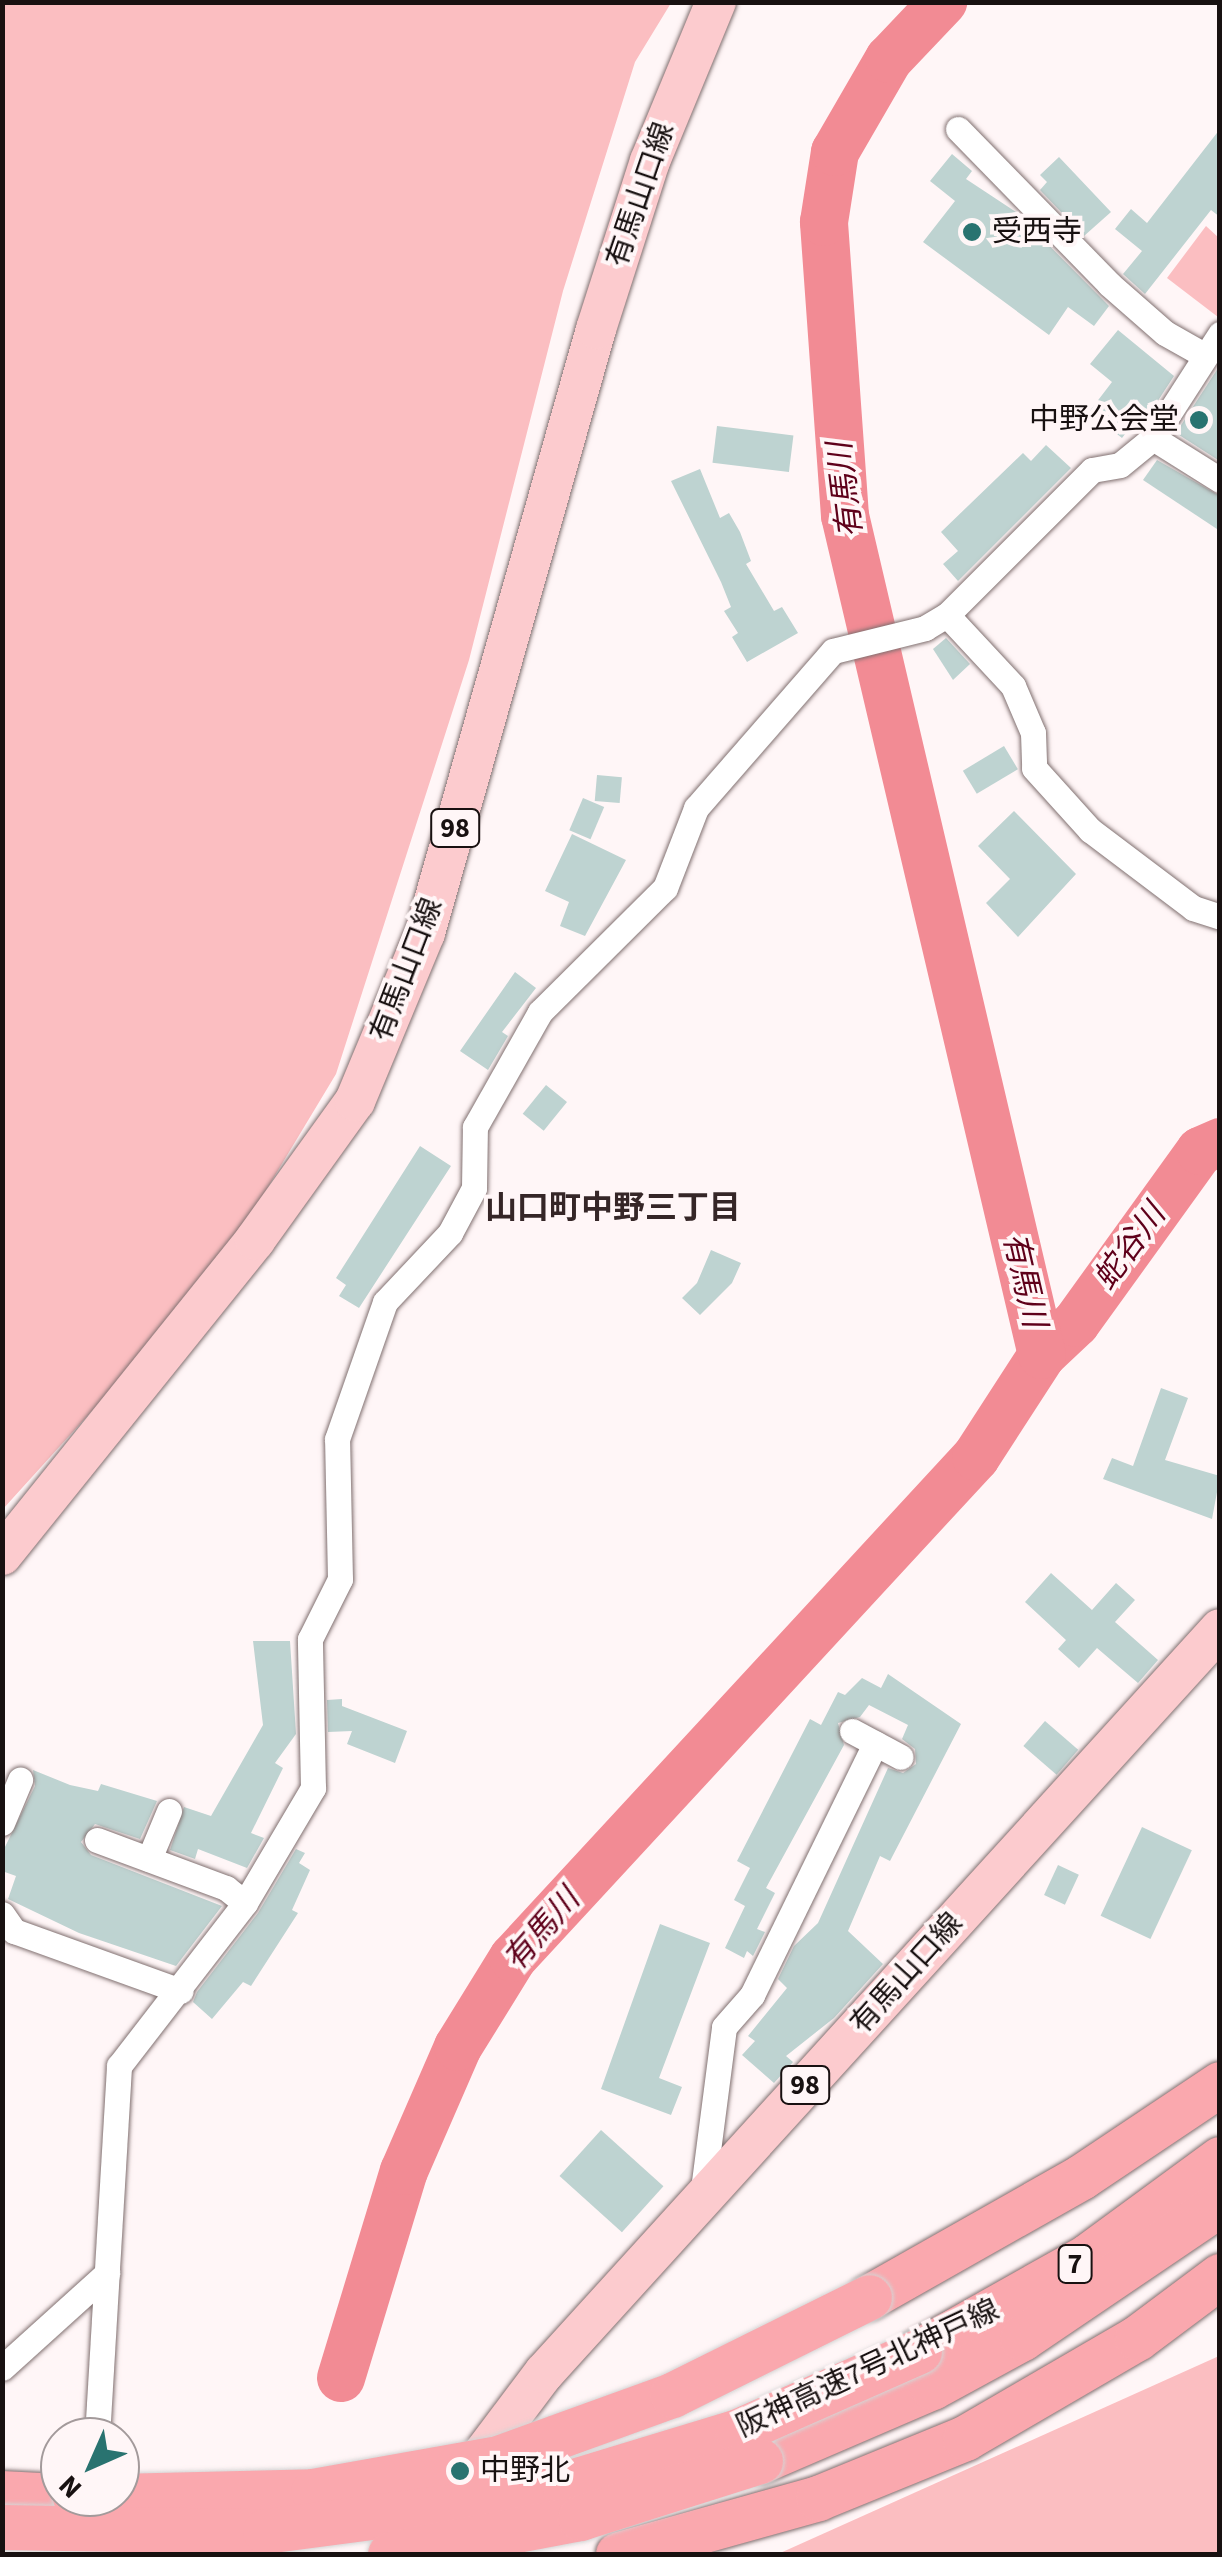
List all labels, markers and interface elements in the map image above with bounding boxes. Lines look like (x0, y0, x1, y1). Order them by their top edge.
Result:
street label: 有馬山口線 (600, 118, 682, 272)
place label: 受西寺 (992, 214, 1082, 250)
marker: 受西寺 (961, 221, 983, 243)
place label: 中野公会堂 (1029, 402, 1179, 438)
marker: 中野公会堂 (1188, 409, 1210, 431)
water label: 有馬川 (821, 440, 871, 540)
road number: 98 (430, 805, 480, 851)
street label: 有馬山口線 (363, 894, 451, 1046)
district label: 山口町中野三丁目 (485, 1189, 741, 1227)
water label: 蛇谷川 (1086, 1197, 1174, 1297)
water label: 有馬川 (994, 1229, 1054, 1331)
water label: 有馬川 (496, 1881, 588, 1979)
street label: 有馬山口線 (843, 1906, 971, 2042)
road number: 98 (780, 2062, 830, 2108)
road number: 7 (1058, 2241, 1092, 2287)
street label: 阪神高速7号北神戸線 (731, 2292, 1005, 2446)
north arrow (40, 2417, 140, 2517)
place label: 中野北 (480, 2453, 570, 2489)
marker: 中野北 (449, 2460, 471, 2482)
text: N (49, 2466, 91, 2508)

